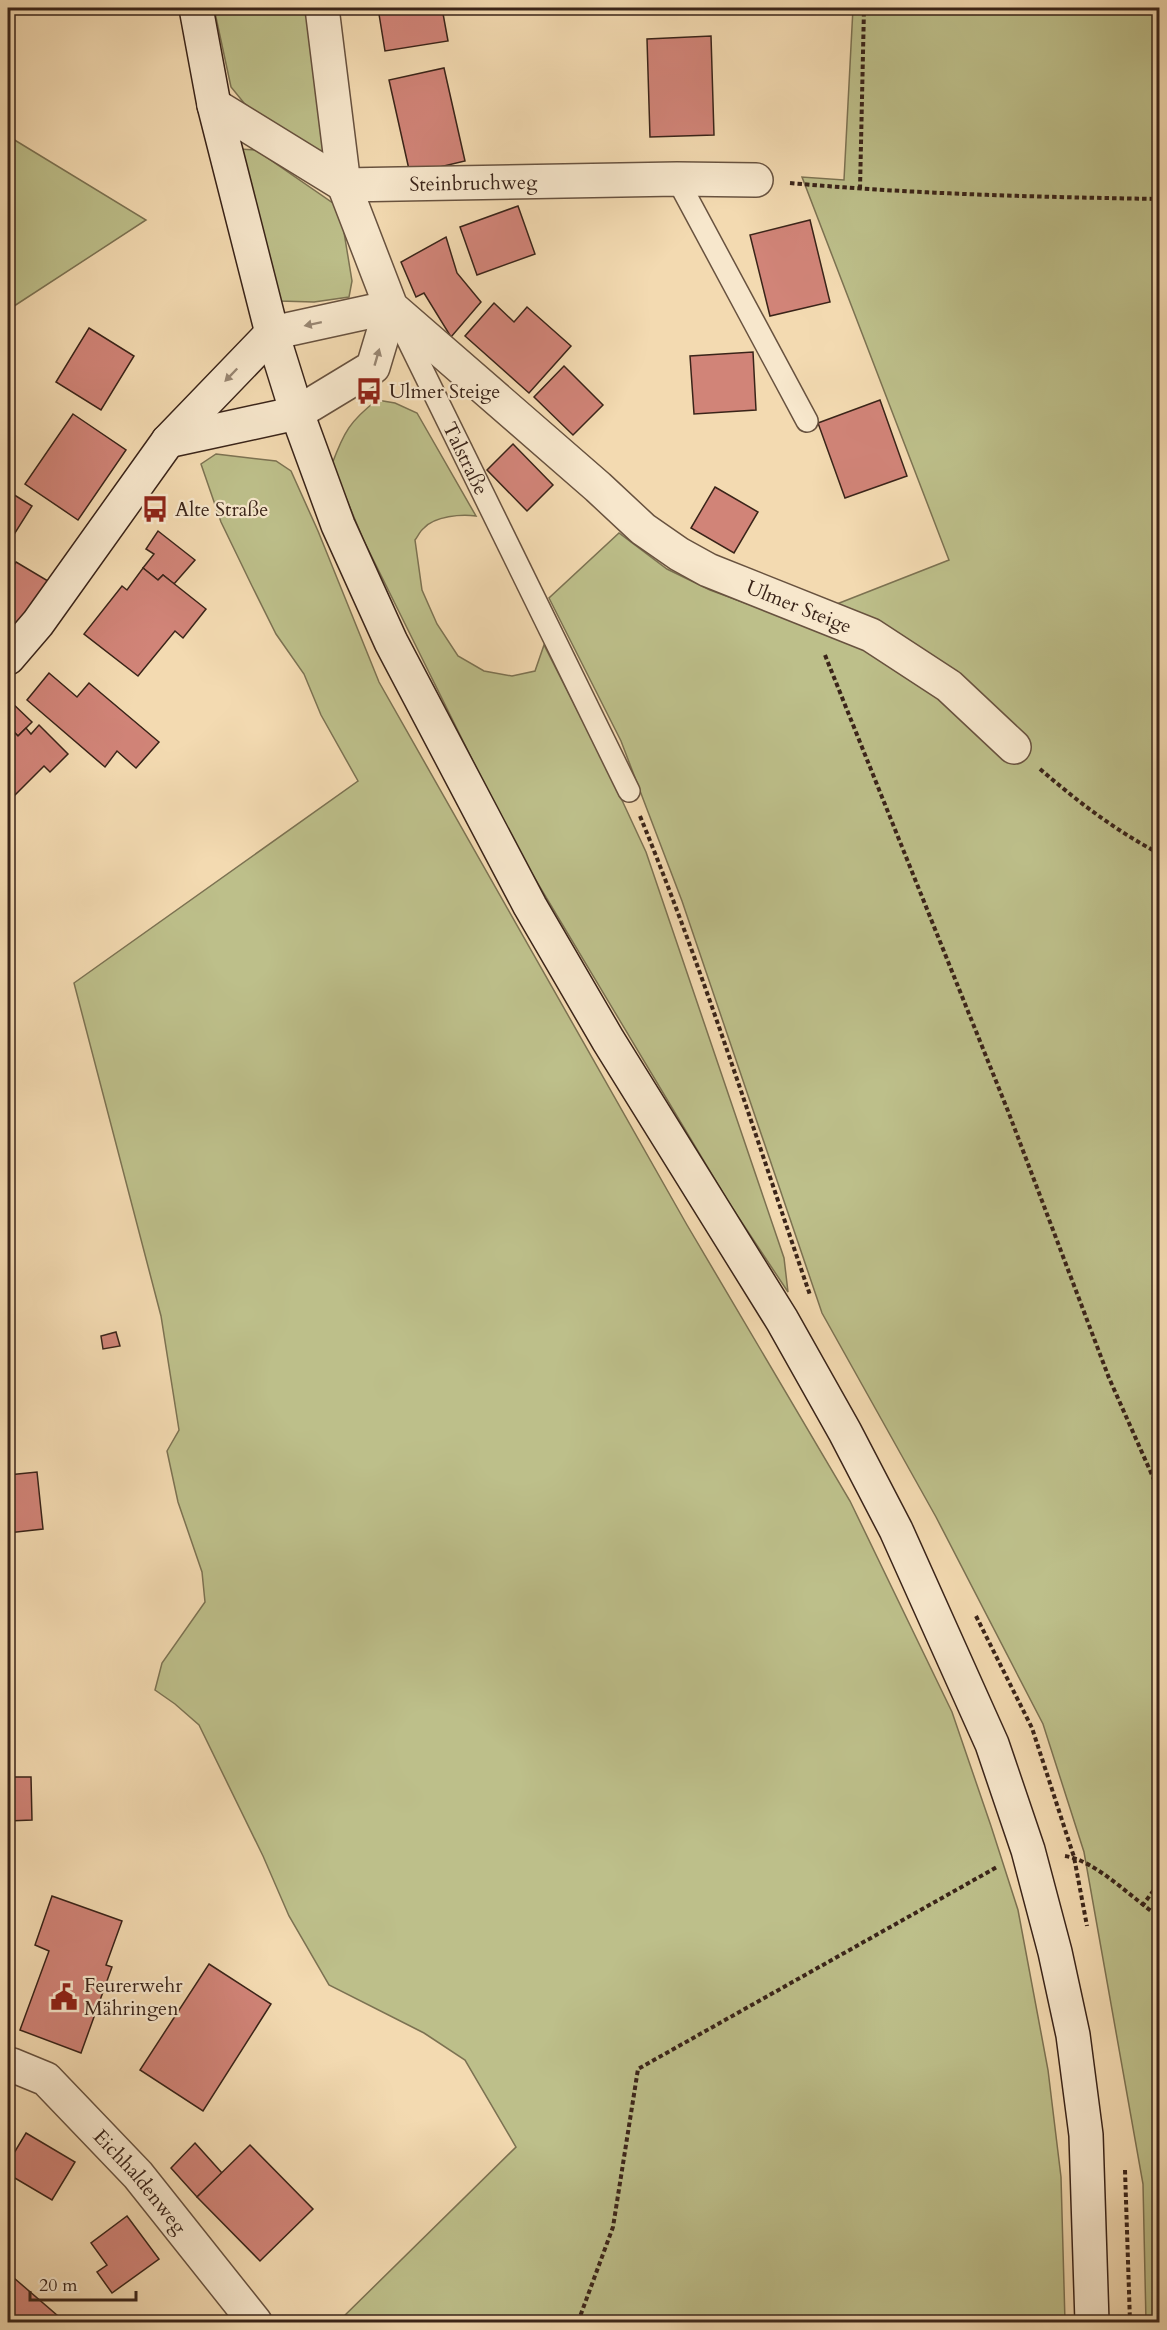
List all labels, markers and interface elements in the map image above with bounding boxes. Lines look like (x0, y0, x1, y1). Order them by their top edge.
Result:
street label: Steinbruchweg (409, 169, 538, 198)
one-way arrow (304, 320, 323, 329)
one-way arrow (372, 348, 382, 366)
one-way arrow (225, 368, 239, 382)
bus stop icon: Ulmer Steige (354, 376, 384, 406)
place label: Ulmer Steige (389, 378, 500, 405)
street label: Talstraße (436, 417, 495, 500)
bus stop icon: Alte Straße (140, 494, 170, 524)
place label: Alte Straße (175, 496, 268, 523)
street label: Ulmer Steige (742, 574, 856, 640)
place label: Feurerwehr Mähringen (84, 1972, 183, 2022)
public building icon: Feurerwehr Mähringen (49, 1982, 79, 2012)
street label: Eichhaldenweg (87, 2123, 193, 2240)
scale bar (30, 2264, 136, 2302)
text: 20 m (39, 2273, 78, 2298)

